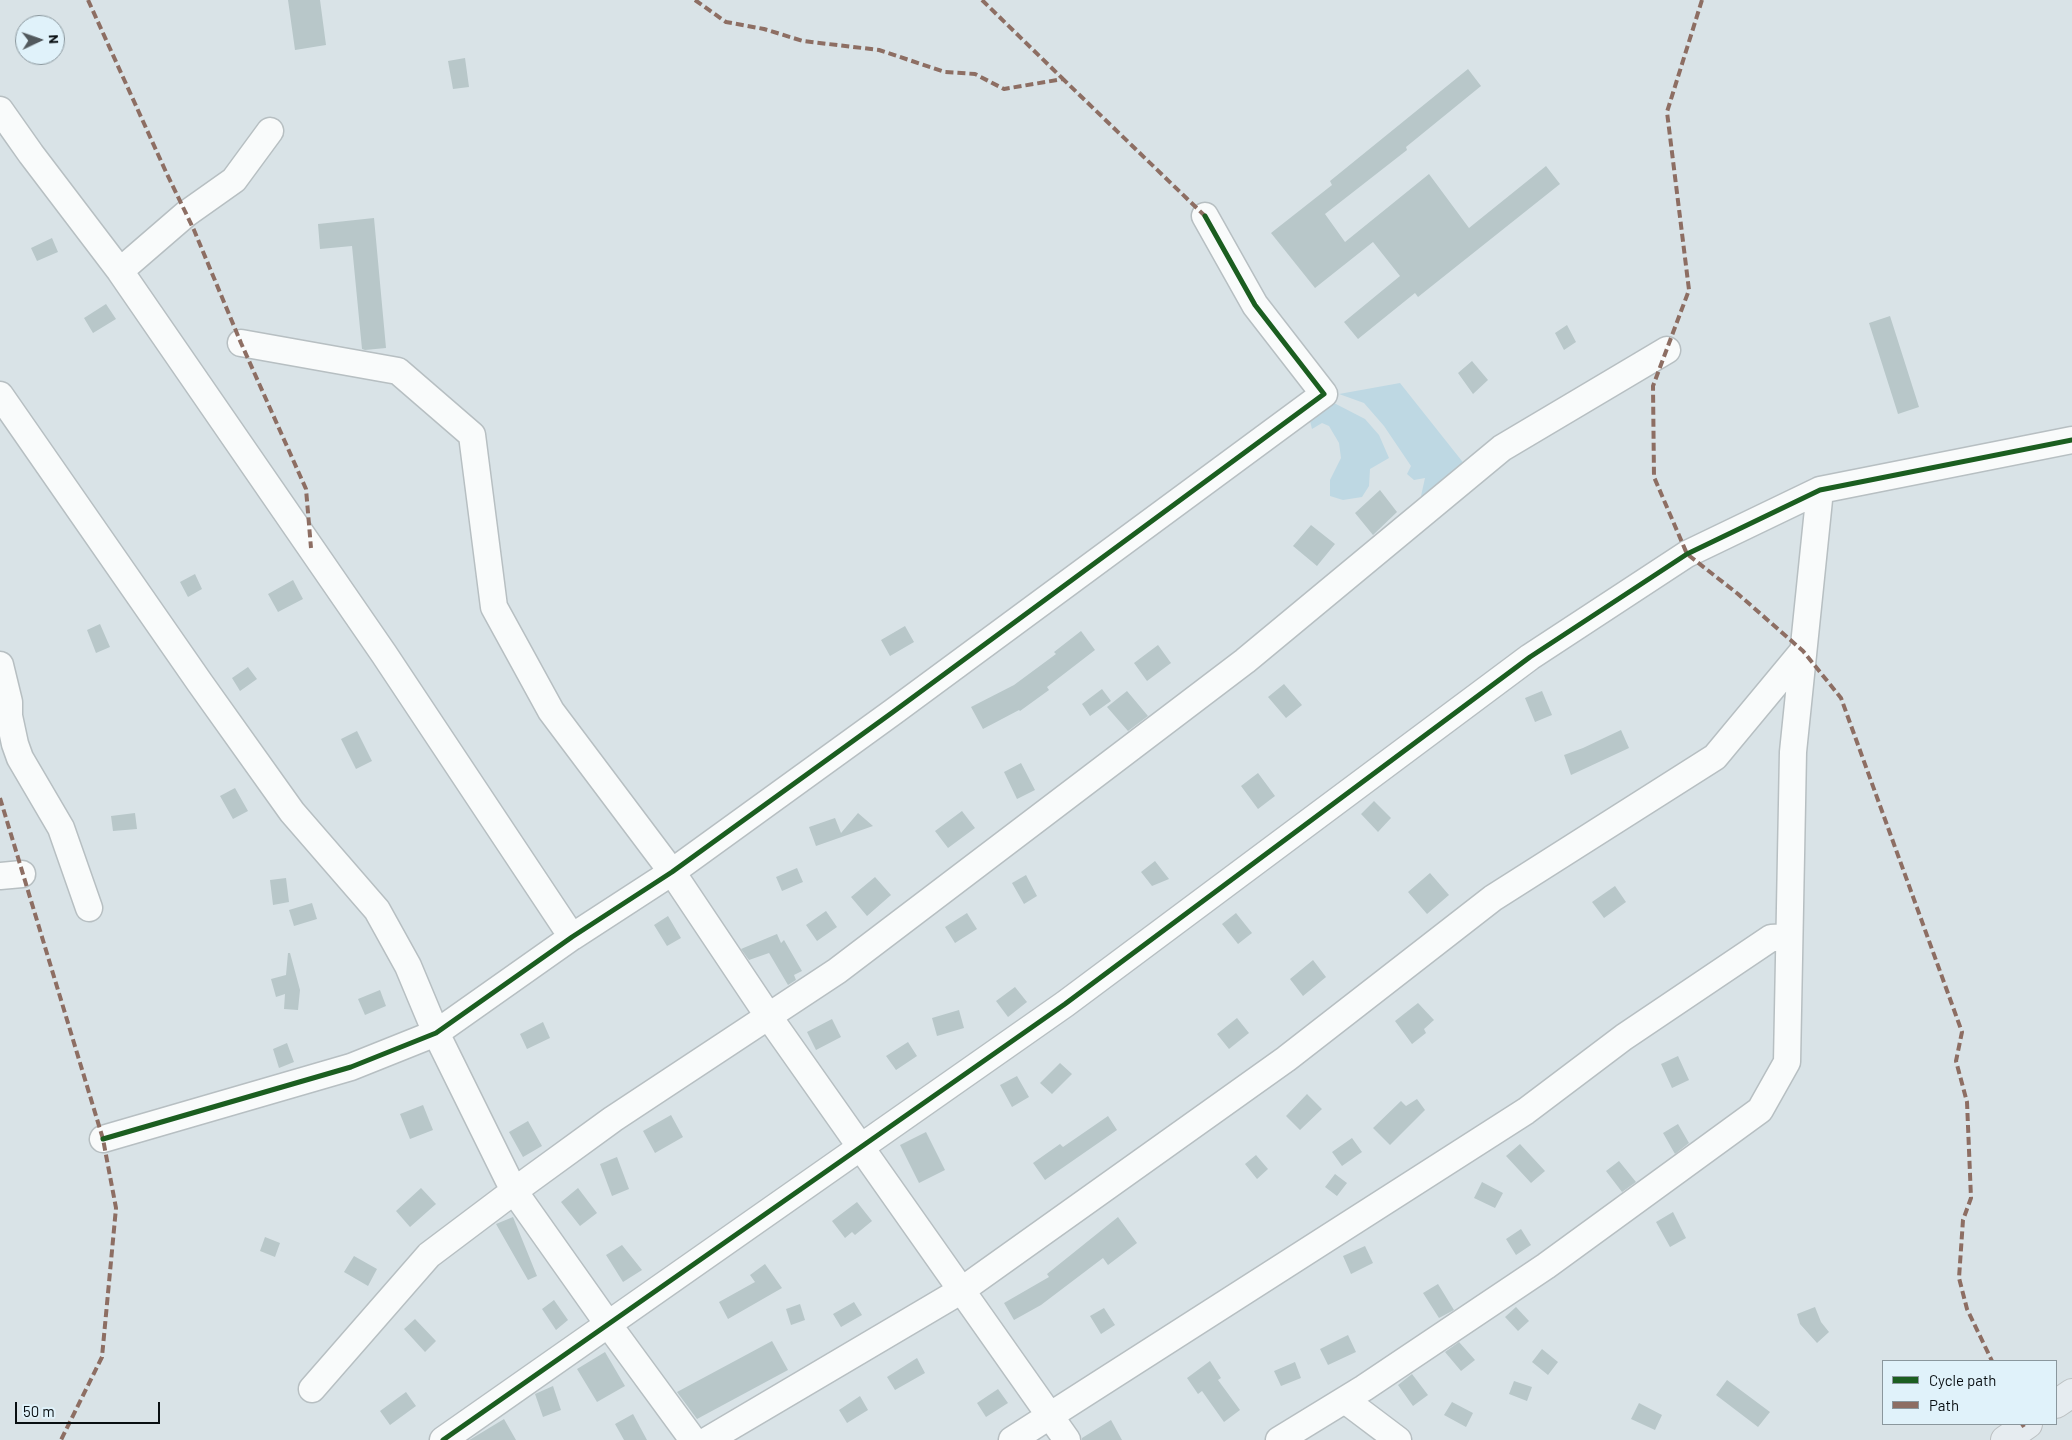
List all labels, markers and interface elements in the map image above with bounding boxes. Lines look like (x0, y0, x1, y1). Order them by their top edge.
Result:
north arrow (15, 15, 65, 65)
text: N (46, 34, 63, 44)
legend (1882, 1360, 2057, 1425)
text: Cycle path (1929, 1371, 1996, 1389)
scale bar (18, 1392, 162, 1424)
text: Path (1929, 1396, 1959, 1414)
text: 50 m (23, 1402, 55, 1420)

